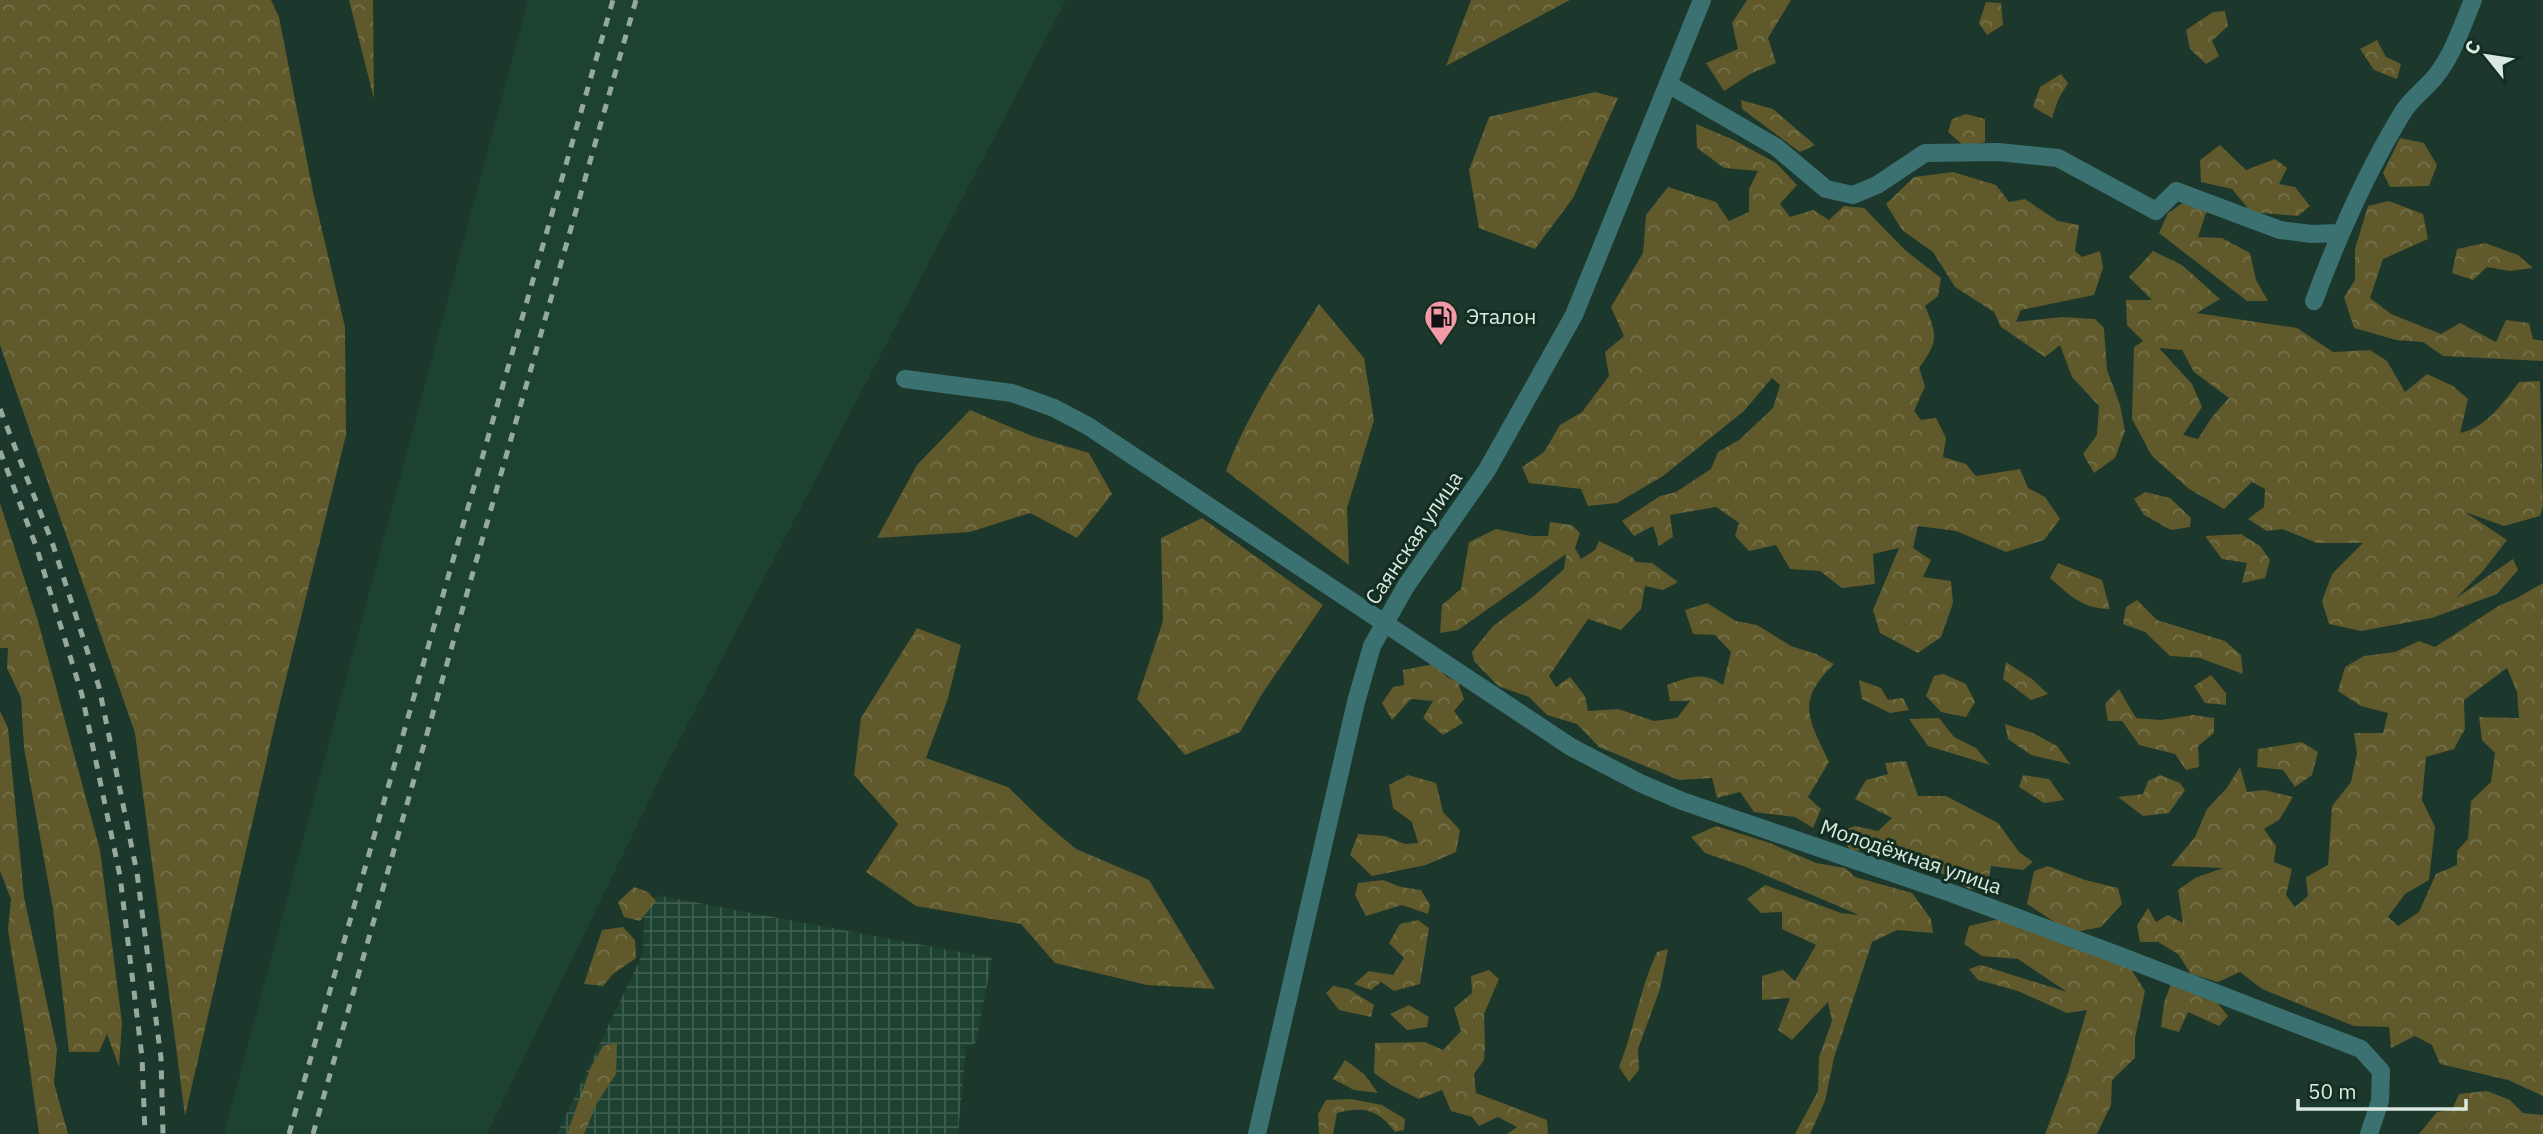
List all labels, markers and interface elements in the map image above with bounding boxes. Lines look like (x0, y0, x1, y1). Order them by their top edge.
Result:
north arrow (2452, 21, 2522, 91)
text: С (2459, 36, 2486, 59)
fuel station icon: Эталон (1422, 298, 1460, 347)
place label: Эталон (1466, 302, 1536, 330)
street label: Саянская улица (1358, 465, 1468, 610)
street label: Молодёжная улица (1817, 812, 2006, 900)
scale bar (2298, 1068, 2466, 1112)
text: 50 m (2308, 1077, 2357, 1105)

